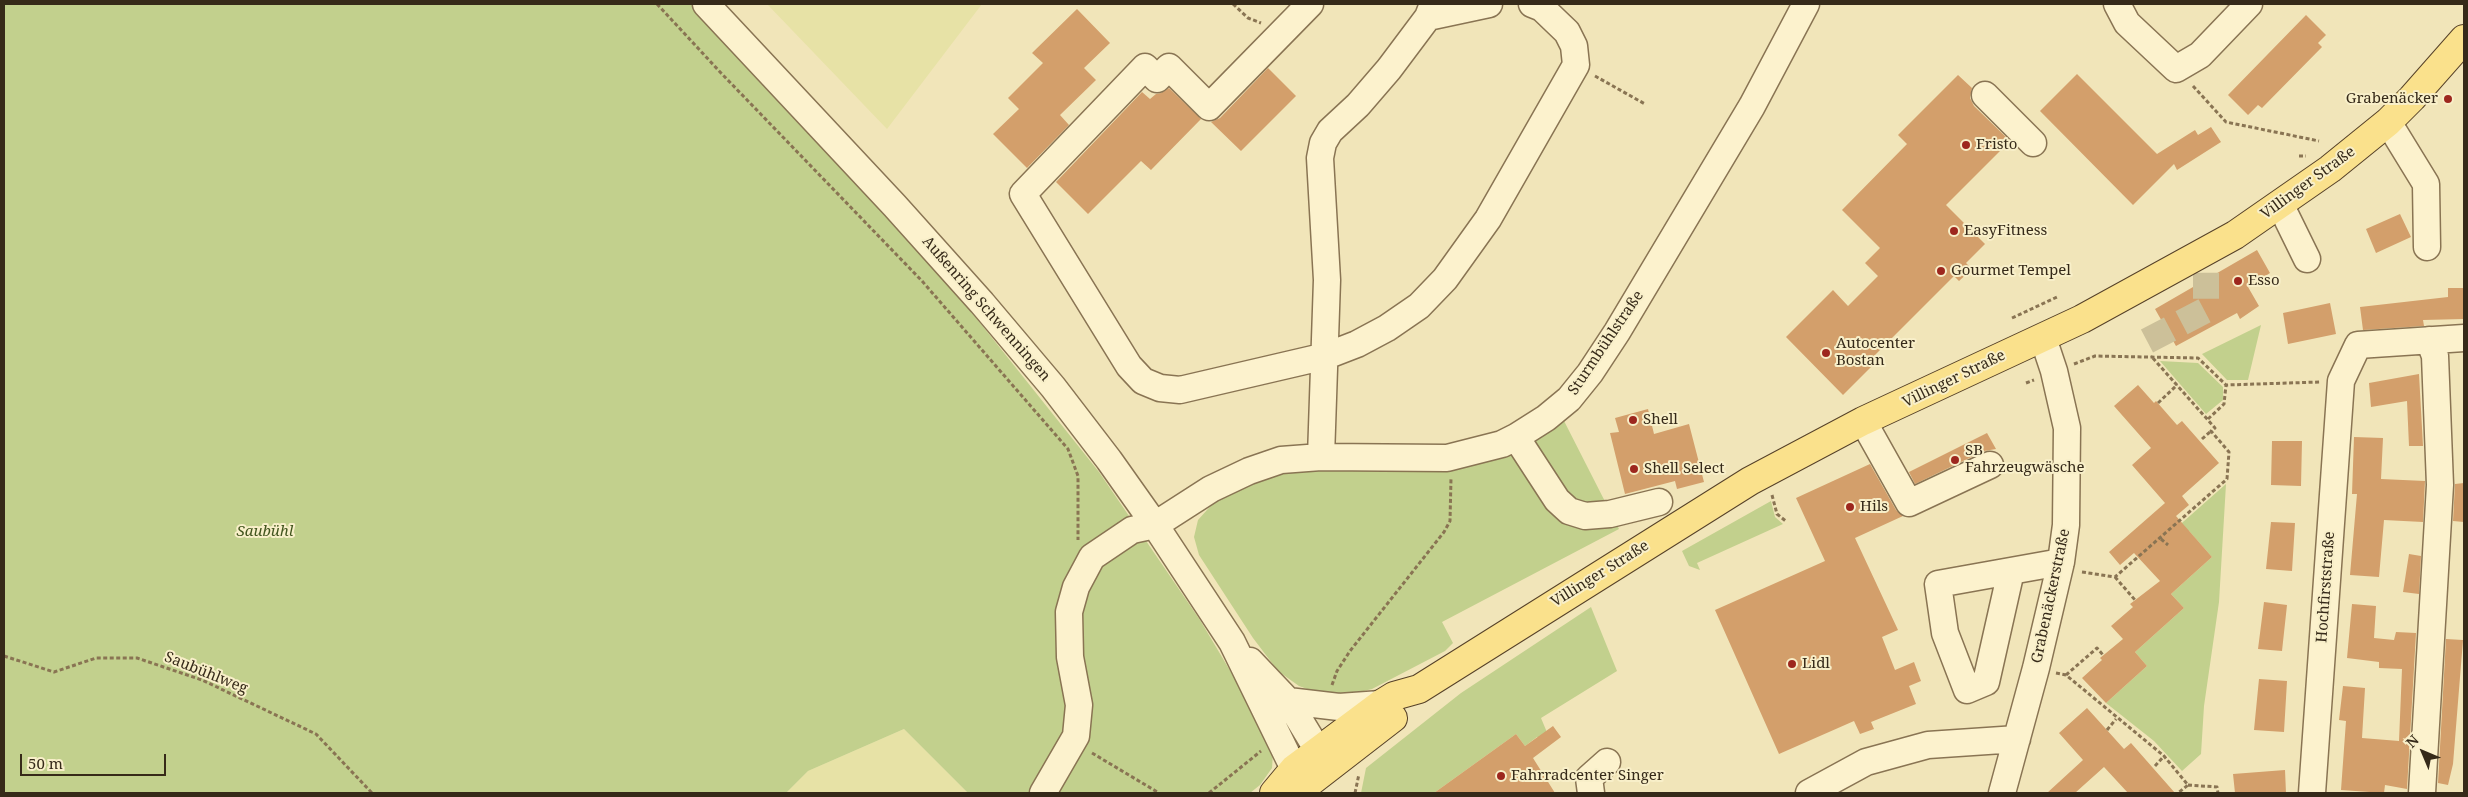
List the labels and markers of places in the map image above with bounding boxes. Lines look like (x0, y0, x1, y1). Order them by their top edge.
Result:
place label: Grabenäcker (2346, 90, 2438, 108)
marker: Grabenäcker (2442, 93, 2454, 105)
place label: Fristo (1976, 136, 2017, 154)
marker: Fristo (1960, 139, 1972, 151)
place label: EasyFitness (1964, 222, 2047, 240)
marker: EasyFitness (1948, 225, 1960, 237)
place label: Gourmet Tempel (1951, 262, 2071, 280)
marker: Gourmet Tempel (1935, 265, 1947, 277)
place label: Esso (2248, 272, 2280, 290)
marker: Esso (2232, 275, 2244, 287)
place label: Autocenter Bostan (1836, 335, 1915, 370)
marker: Autocenter Bostan (1820, 347, 1832, 359)
place label: Shell (1643, 411, 1678, 429)
marker: Shell (1627, 414, 1639, 426)
place label: SB Fahrzeugwäsche (1965, 442, 2085, 477)
marker: SB Fahrzeugwäsche (1949, 454, 1961, 466)
place label: Shell Select (1644, 460, 1724, 478)
marker: Shell Select (1628, 463, 1640, 475)
place label: Hils (1860, 498, 1888, 516)
marker: Hils (1844, 501, 1856, 513)
place label: Lidl (1802, 655, 1830, 673)
marker: Lidl (1786, 658, 1798, 670)
place label: Fahrradcenter Singer (1511, 767, 1664, 785)
marker: Fahrradcenter Singer (1495, 770, 1507, 782)

